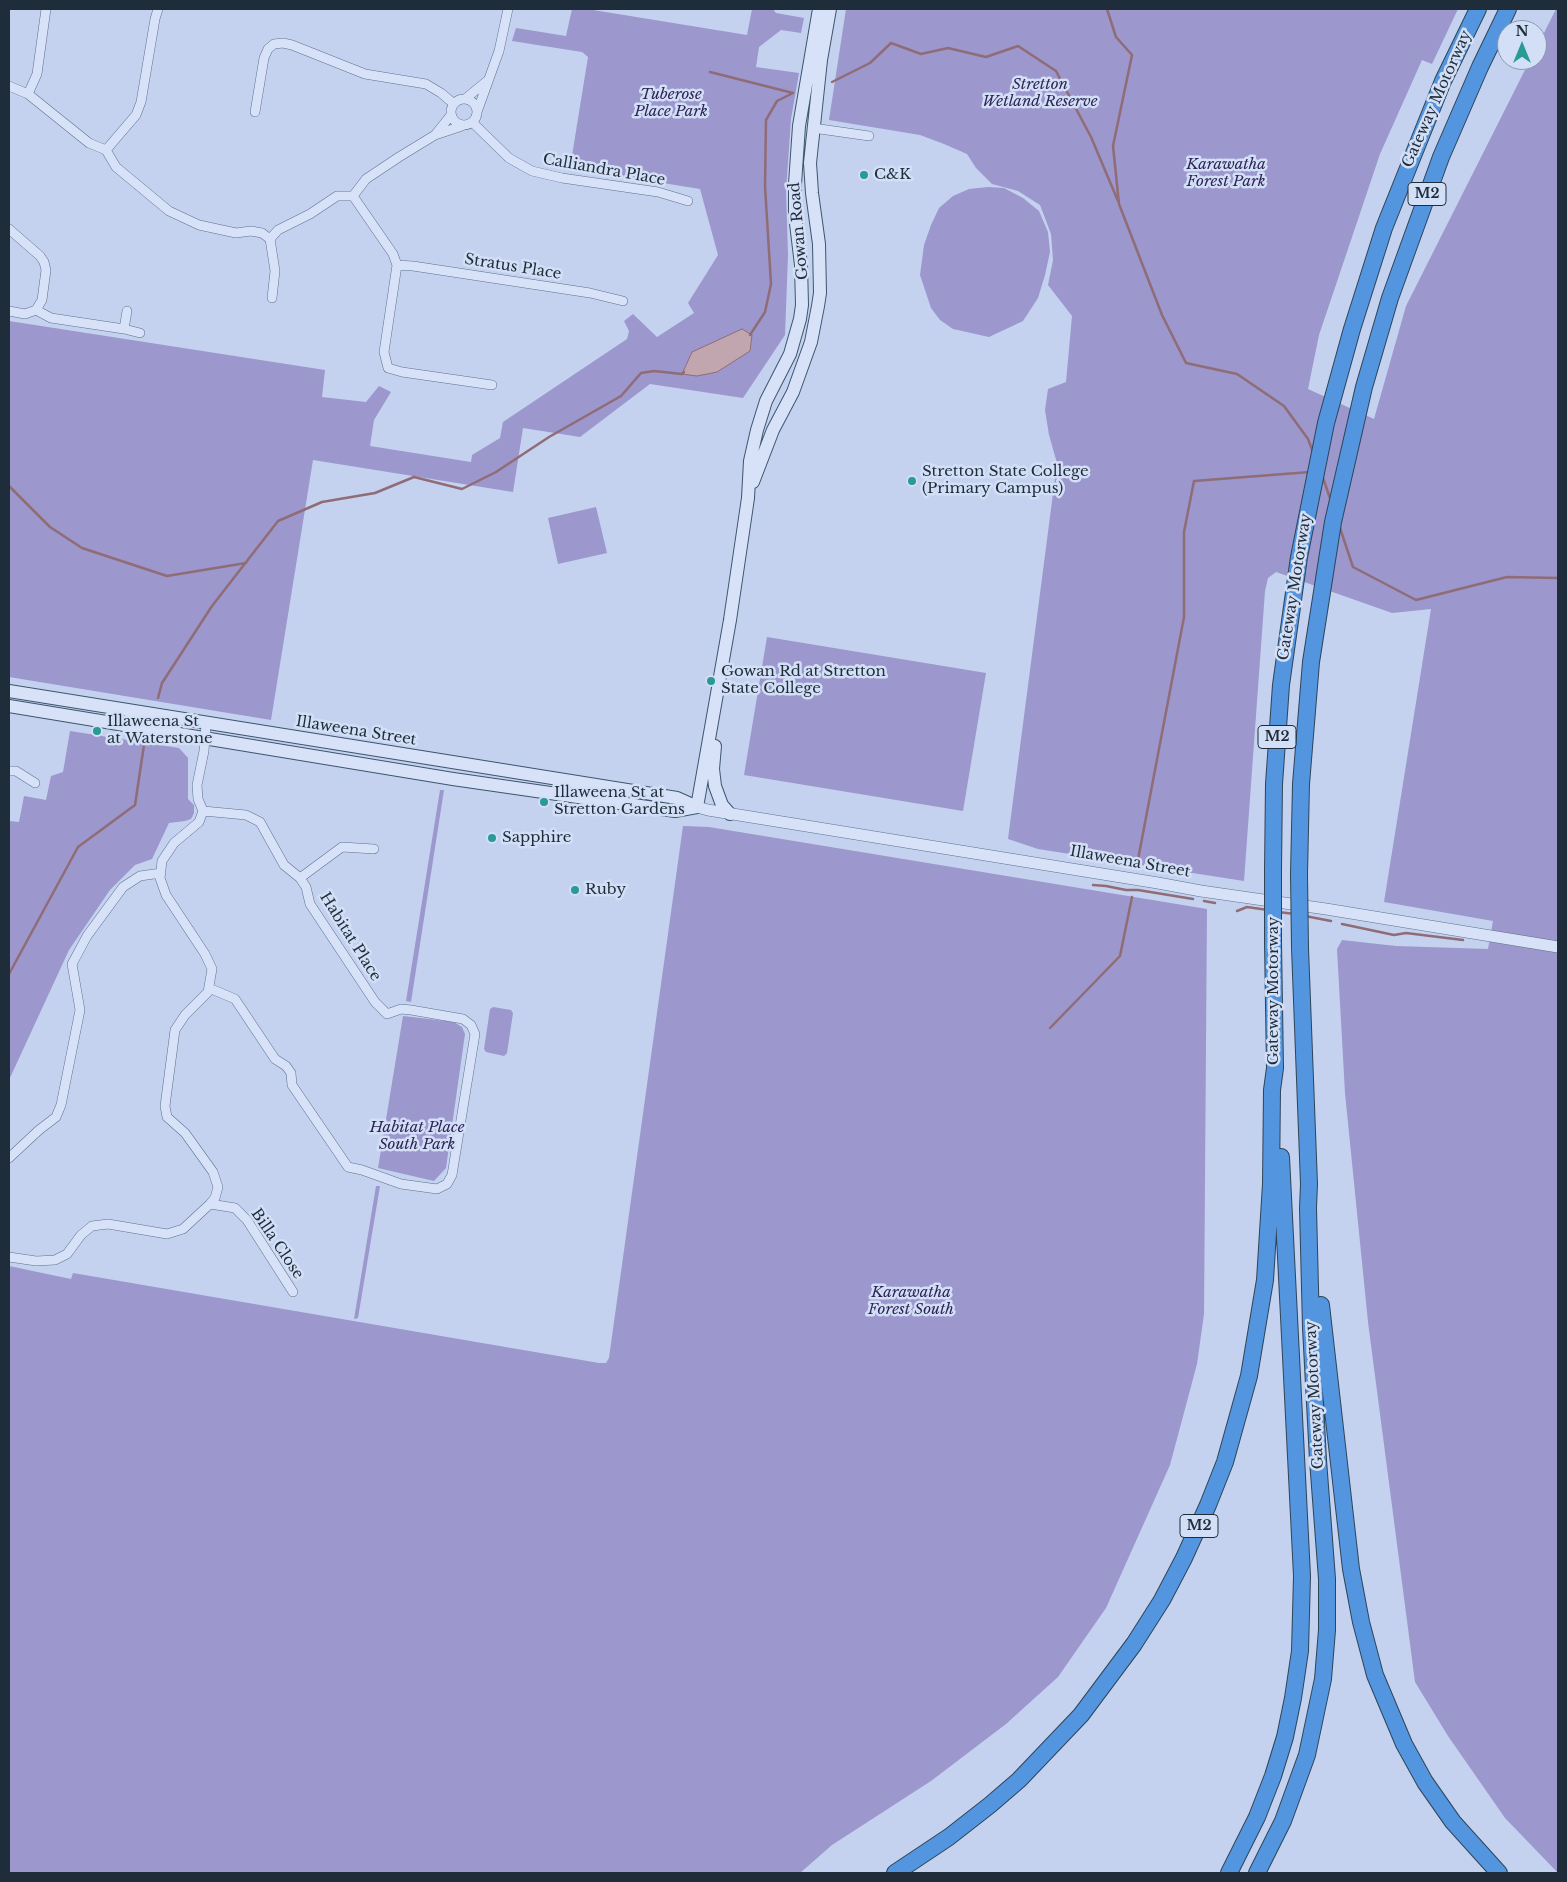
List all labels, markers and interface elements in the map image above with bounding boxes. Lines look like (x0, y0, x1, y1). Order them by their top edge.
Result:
north arrow (1497, 20, 1547, 70)
text: N (1515, 22, 1529, 40)
street label: Gateway Motorway (1399, 27, 1475, 171)
park label: Stretton Wetland Reserve (982, 76, 1098, 111)
park label: Tuberose Place Park (634, 86, 708, 121)
street label: Calliandra Place (541, 150, 667, 190)
park label: Karawatha Forest Park (1186, 156, 1266, 191)
place label: C&K (874, 166, 911, 184)
marker: C&K (858, 169, 870, 181)
street label: Gowan Road (786, 181, 812, 281)
road number: M2 (1408, 182, 1446, 205)
street label: Stratus Place (463, 250, 563, 284)
place label: Stretton State College (Primary Campus) (922, 463, 1088, 498)
marker: Stretton State College (Primary Campus) (906, 475, 918, 487)
street label: Gateway Motorway (1274, 512, 1316, 662)
place label: Gowan Rd at Stretton State College (721, 663, 886, 698)
marker: Gowan Rd at Stretton State College (705, 675, 717, 687)
place label: Illaweena St at Waterstone (107, 713, 213, 748)
street label: Illaweena Street (294, 713, 418, 749)
marker: Illaweena St at Waterstone (91, 725, 103, 737)
road number: M2 (1258, 726, 1296, 749)
place label: Illaweena St at Stretton Gardens (554, 784, 685, 819)
marker: Illaweena St at Stretton Gardens (538, 796, 550, 808)
place label: Sapphire (502, 829, 571, 847)
marker: Sapphire (486, 832, 498, 844)
street label: Illaweena Street (1068, 843, 1192, 881)
place label: Ruby (585, 881, 626, 899)
marker: Ruby (569, 884, 581, 896)
street label: Habitat Place (316, 889, 384, 985)
street label: Gateway Motorway (1265, 917, 1283, 1065)
park label: Habitat Place South Park (369, 1119, 465, 1154)
street label: Billa Close (247, 1205, 307, 1283)
park label: Karawatha Forest South (868, 1284, 954, 1319)
street label: Gateway Motorway (1302, 1320, 1328, 1470)
road number: M2 (1180, 1514, 1218, 1538)

